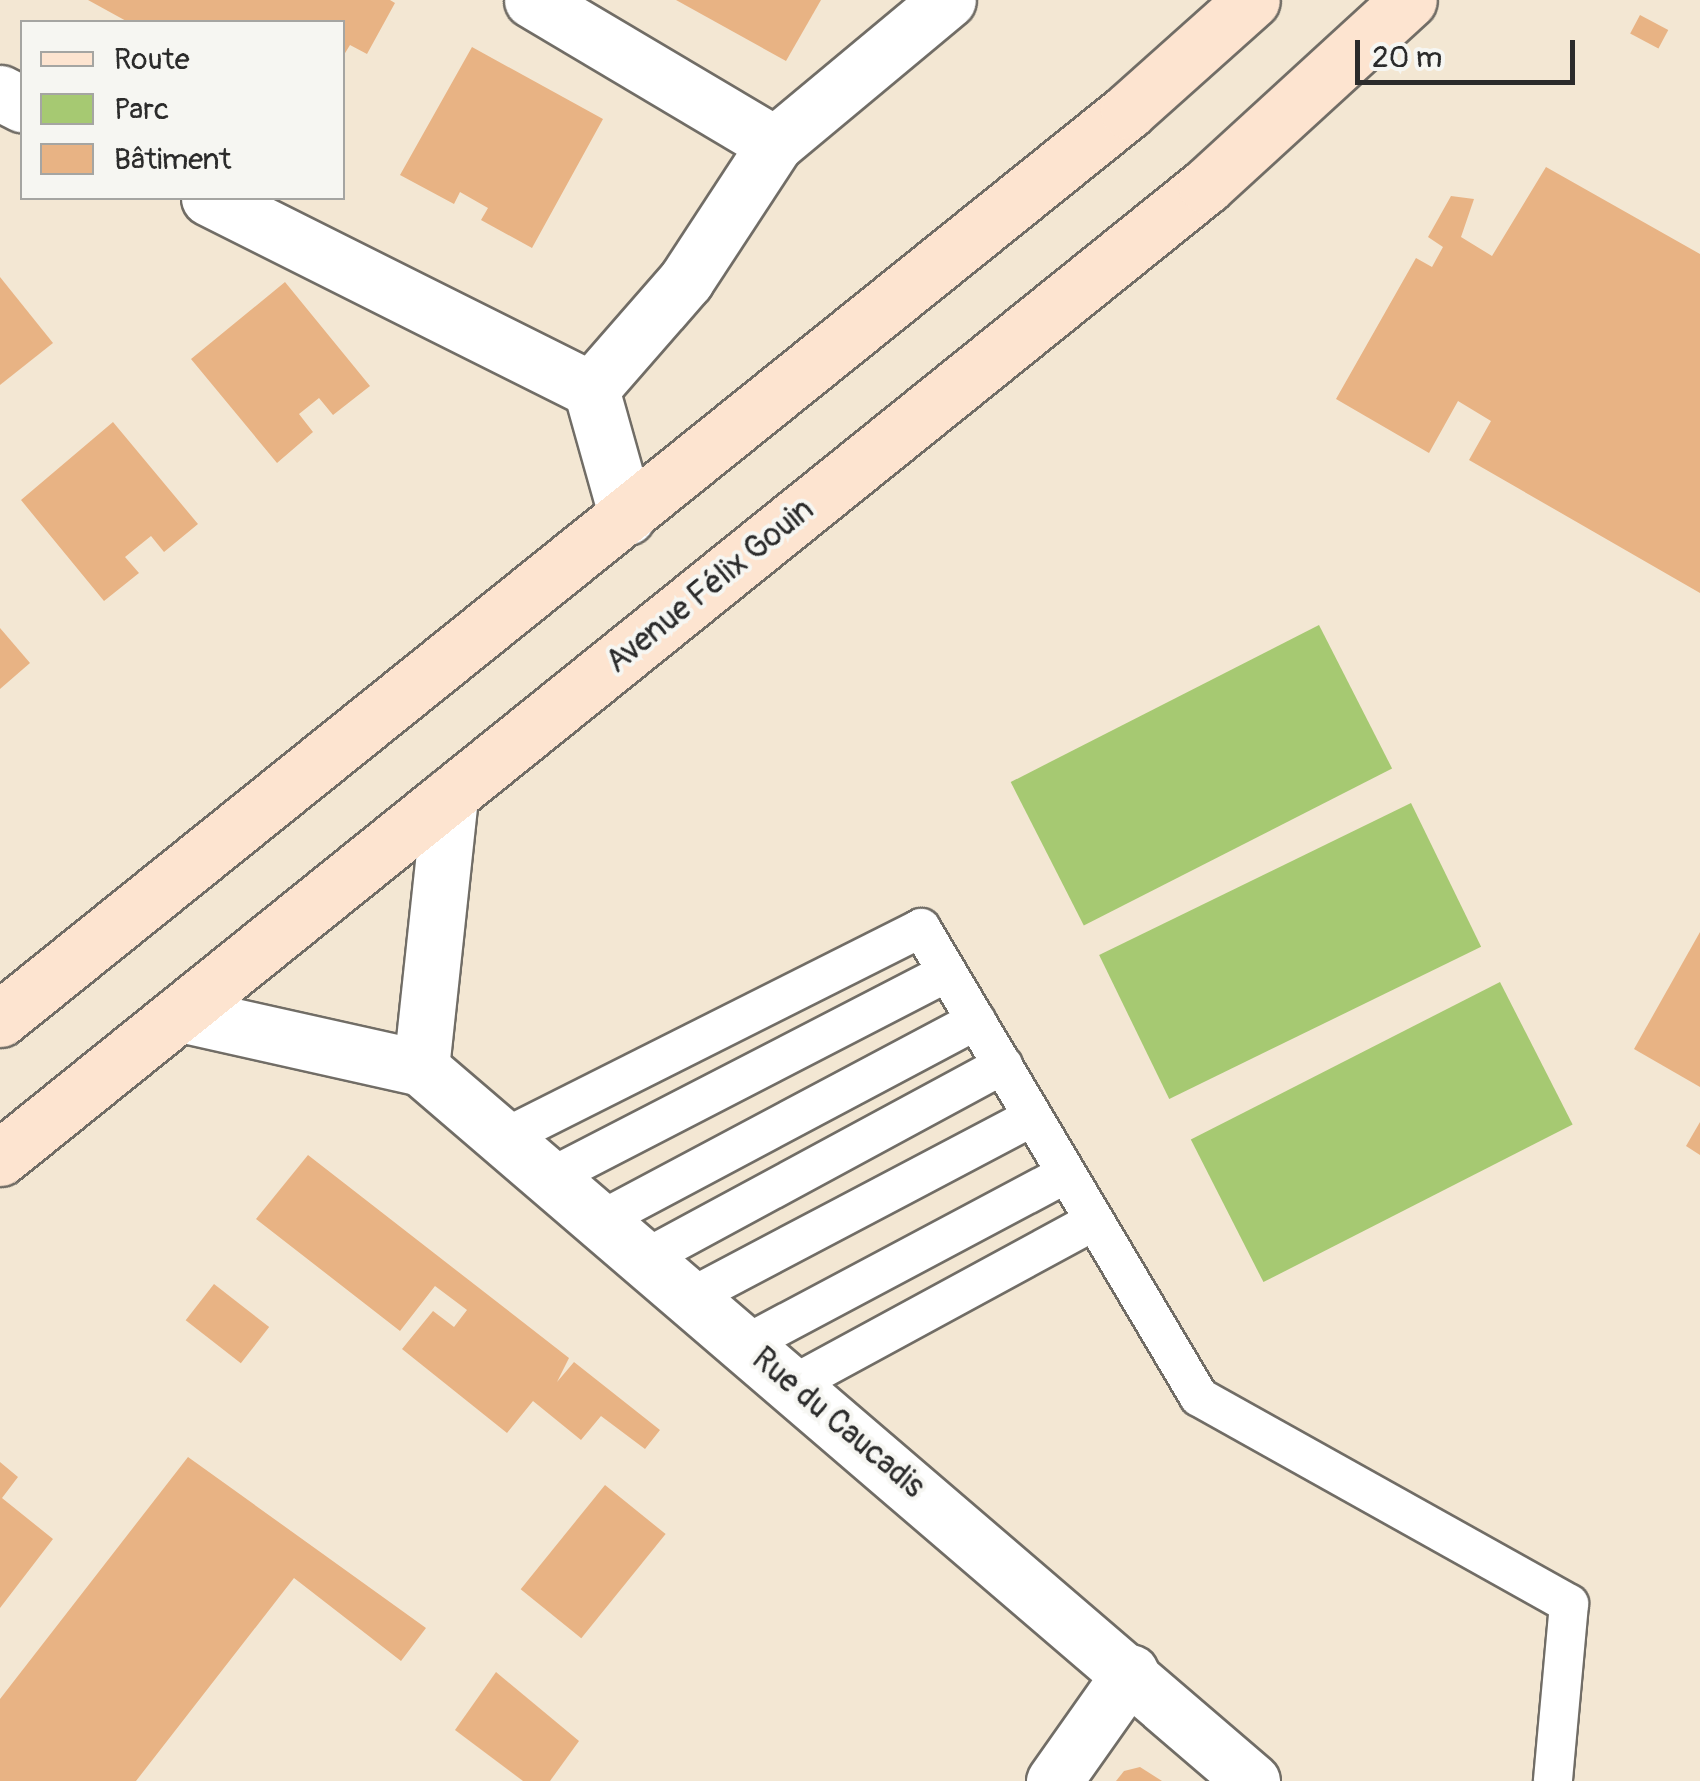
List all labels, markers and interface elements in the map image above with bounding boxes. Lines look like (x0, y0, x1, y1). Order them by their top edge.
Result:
legend (20, 20, 345, 200)
scale bar (1360, 20, 1580, 82)
text: 20 m (1372, 39, 1442, 76)
text: Route (114, 41, 189, 78)
text: Parc (114, 91, 169, 128)
text: Bâtiment (114, 141, 231, 178)
street label: Avenue Félix Gouin (599, 491, 821, 681)
street label: Rue du Caucadis (744, 1340, 932, 1506)

